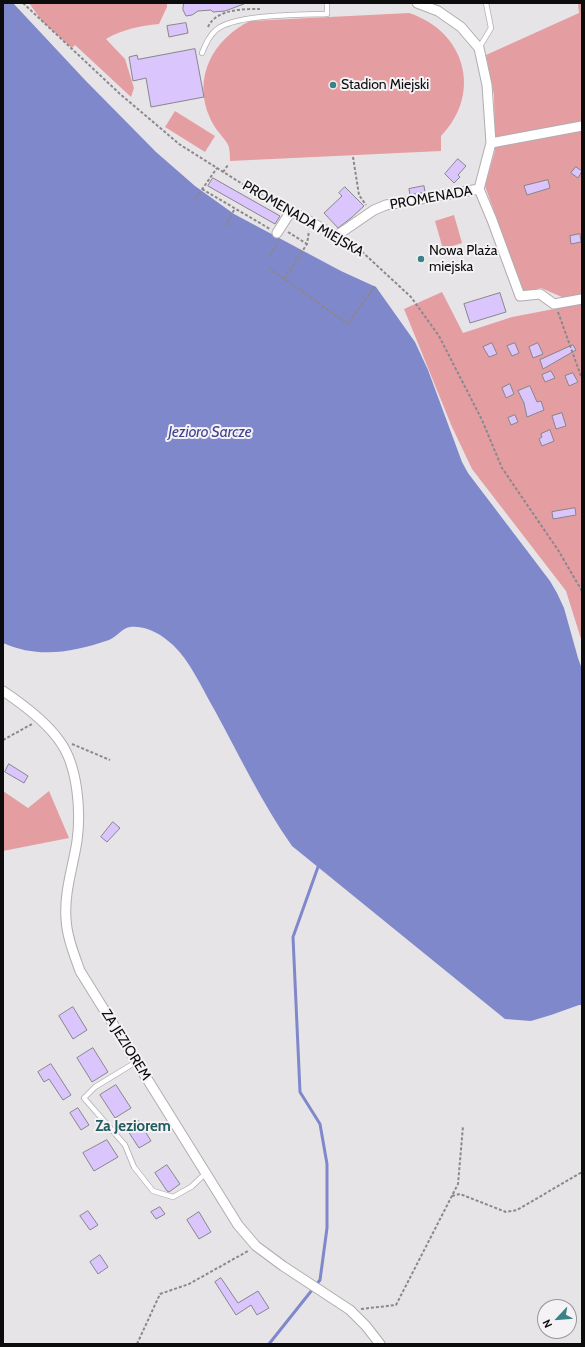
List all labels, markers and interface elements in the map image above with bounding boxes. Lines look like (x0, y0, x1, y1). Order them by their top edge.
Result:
place label: Stadion Miejski (341, 77, 429, 93)
marker: Stadion Miejski (328, 80, 338, 90)
street label: PROMENADA MIEJSKA (239, 177, 367, 261)
street label: PROMENADA (389, 182, 473, 214)
place label: Nowa Plaża miejska (429, 243, 498, 276)
marker: Nowa Plaża miejska (416, 254, 426, 264)
water label: Jezioro Sarcze (168, 424, 252, 442)
street label: ZA JEZIOREM (98, 1006, 154, 1084)
district label: Za Jeziorem (95, 1118, 171, 1136)
north arrow (537, 1299, 577, 1339)
text: N (539, 1317, 555, 1330)

